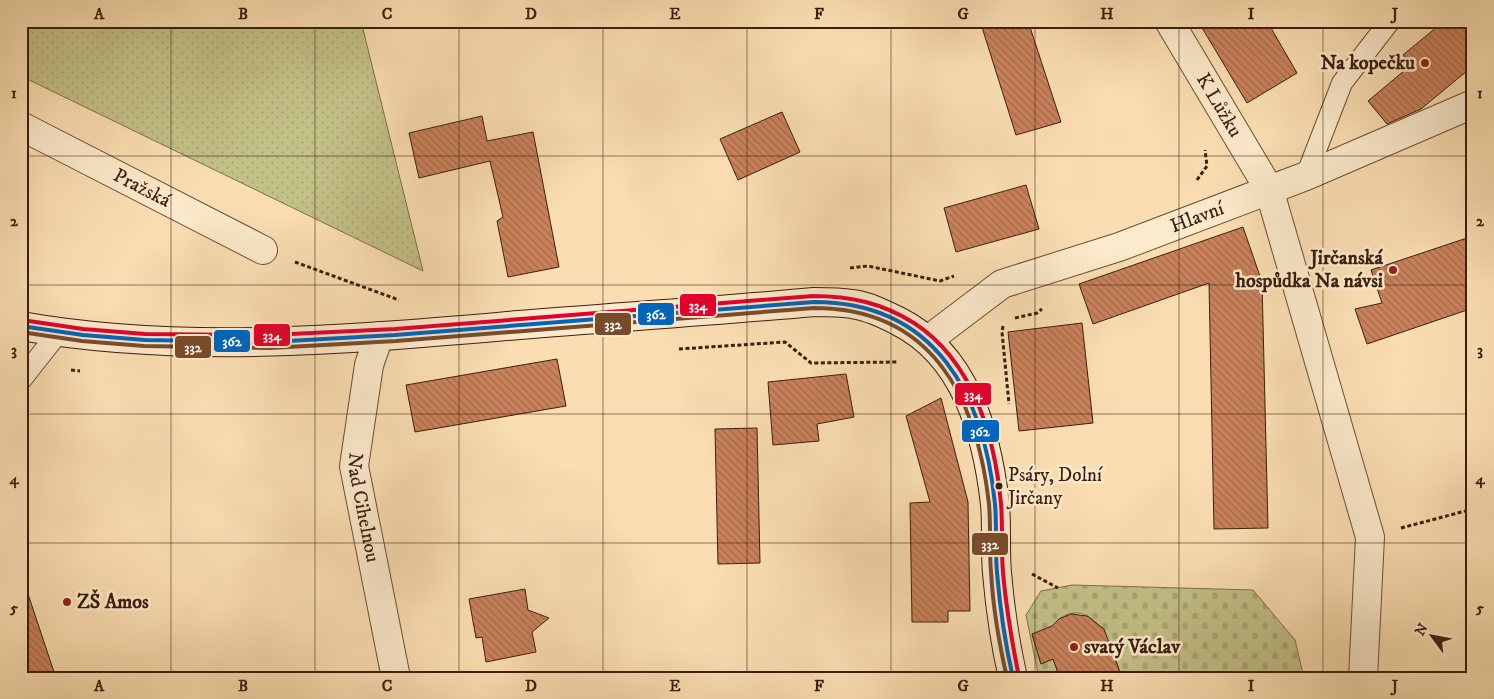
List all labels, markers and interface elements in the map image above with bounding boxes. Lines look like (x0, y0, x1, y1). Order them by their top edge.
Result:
text: A (93, 4, 105, 24)
text: B (238, 4, 248, 24)
text: C (382, 4, 392, 24)
text: D (525, 4, 537, 24)
text: E (669, 4, 681, 24)
text: F (814, 4, 824, 24)
text: G (957, 4, 969, 24)
text: H (1100, 4, 1114, 24)
text: I (1248, 4, 1255, 24)
text: J (1390, 4, 1399, 24)
place label: Na kopečku (1320, 51, 1415, 76)
marker: Na kopečku (1419, 57, 1431, 69)
street label: K Lůžku (1190, 68, 1248, 142)
text: 1 (11, 83, 17, 103)
text: 1 (1477, 83, 1483, 103)
street label: Pražská (109, 163, 175, 213)
street label: Hlavní (1167, 195, 1228, 239)
text: 2 (10, 211, 19, 231)
text: 2 (1476, 211, 1485, 231)
place label: Jirčanská hospůdka Na návsi (1235, 246, 1383, 294)
marker: Jirčanská hospůdka Na návsi (1387, 264, 1399, 276)
line badge: 334 (679, 293, 717, 317)
text: 334 (689, 297, 708, 315)
line badge: 362 (637, 302, 675, 326)
text: 362 (646, 306, 667, 324)
line badge: 332 (594, 312, 632, 336)
text: 332 (604, 316, 623, 334)
line badge: 334 (253, 323, 291, 347)
text: 334 (263, 327, 282, 345)
line badge: 362 (213, 329, 251, 353)
text: 362 (222, 333, 243, 351)
line badge: 332 (174, 335, 212, 359)
text: 332 (184, 339, 203, 357)
text: 3 (11, 340, 17, 360)
text: 3 (1477, 340, 1483, 360)
line badge: 334 (954, 382, 992, 406)
text: 334 (964, 386, 983, 404)
line badge: 362 (961, 419, 1000, 443)
text: 362 (970, 423, 991, 441)
street label: Nad Cihelnou (341, 451, 385, 565)
place label: Psáry, Dolní Jirčany (1006, 464, 1103, 510)
text: 4 (8, 469, 19, 489)
text: 4 (1474, 469, 1485, 489)
marker: Psáry, Dolní Jirčany (994, 481, 1004, 491)
line badge: 332 (971, 532, 1009, 556)
text: 332 (981, 536, 1000, 554)
place label: ZŠ Amos (77, 589, 149, 615)
marker: ZŠ Amos (61, 596, 73, 608)
text: 5 (9, 598, 18, 618)
text: 5 (1475, 598, 1484, 618)
north arrow (1406, 612, 1456, 662)
text: N (1411, 620, 1433, 639)
place label: svatý Václav (1084, 635, 1181, 660)
marker: svatý Václav (1068, 641, 1080, 653)
text: A (93, 676, 105, 696)
text: B (238, 676, 248, 696)
text: C (382, 676, 392, 696)
text: D (525, 676, 537, 696)
text: E (669, 676, 681, 696)
text: F (814, 676, 824, 696)
text: G (957, 676, 969, 696)
text: H (1100, 676, 1114, 696)
text: I (1248, 676, 1255, 696)
text: J (1390, 676, 1399, 696)

